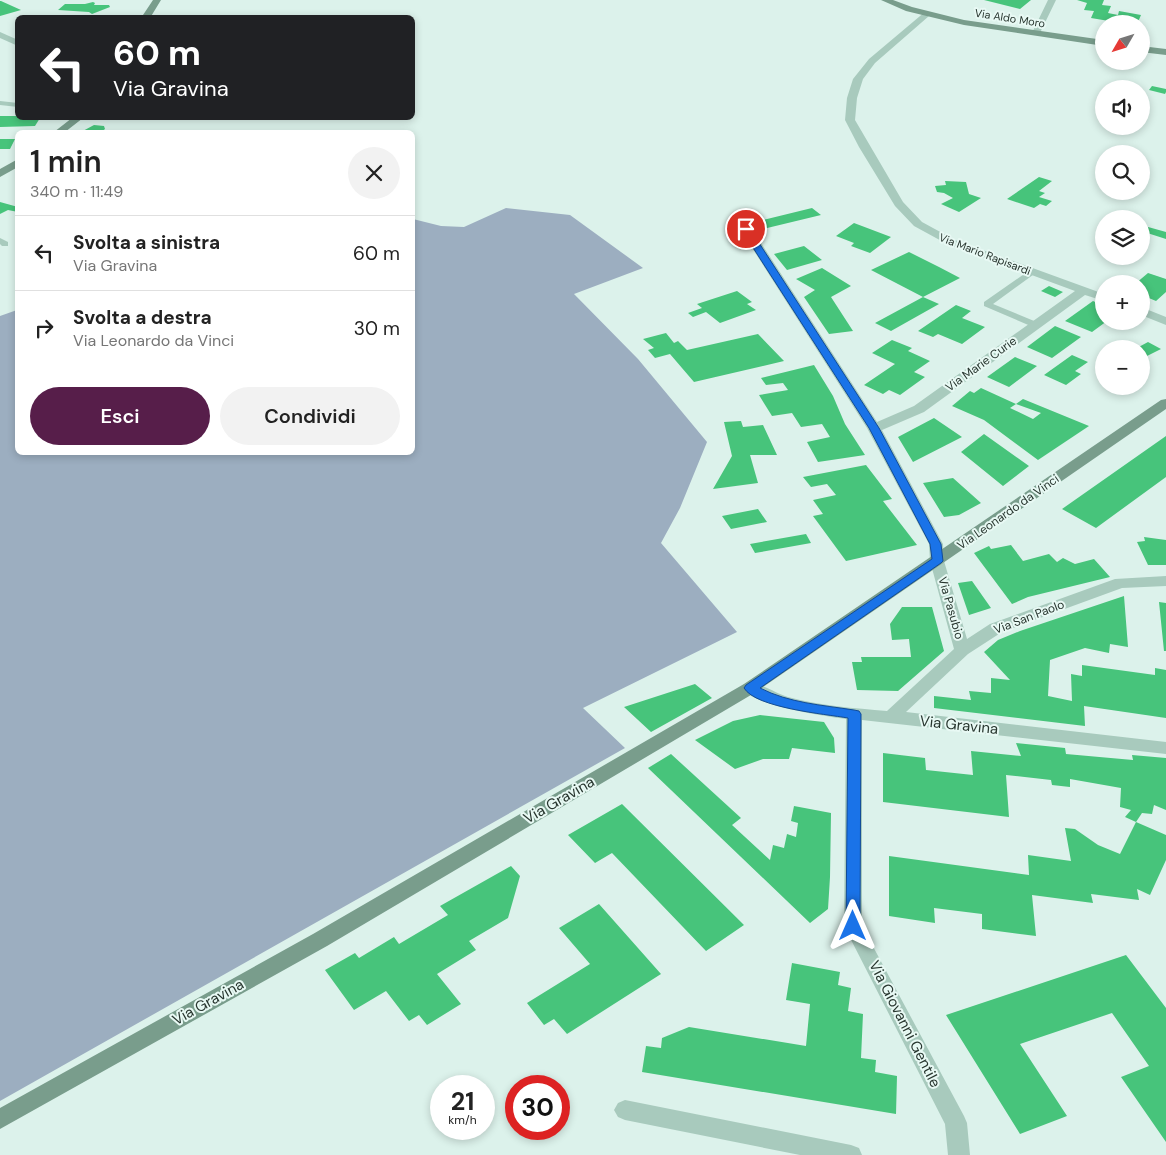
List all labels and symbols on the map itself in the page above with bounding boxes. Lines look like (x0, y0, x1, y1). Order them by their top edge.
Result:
street label: Via Aldo Moro (974, 6, 1046, 30)
north arrow (1095, 15, 1150, 70)
pin (725, 208, 767, 250)
street label: Via Mario Rapisardi (937, 230, 1033, 278)
street label: Via Marie Curie (942, 333, 1020, 395)
street label: Via Leonardo da Vinci (954, 471, 1062, 553)
street label: Via Pasubio (934, 575, 968, 641)
street label: Via San Paolo (991, 596, 1067, 638)
street label: Via Gravina (919, 711, 999, 739)
street label: Via Gravina (520, 772, 598, 828)
position arrow (826, 899, 878, 951)
street label: Via Giovanni Gentile (864, 957, 946, 1091)
street label: Via Gravina (169, 974, 247, 1030)
speed limit sign: 30 (505, 1075, 570, 1140)

